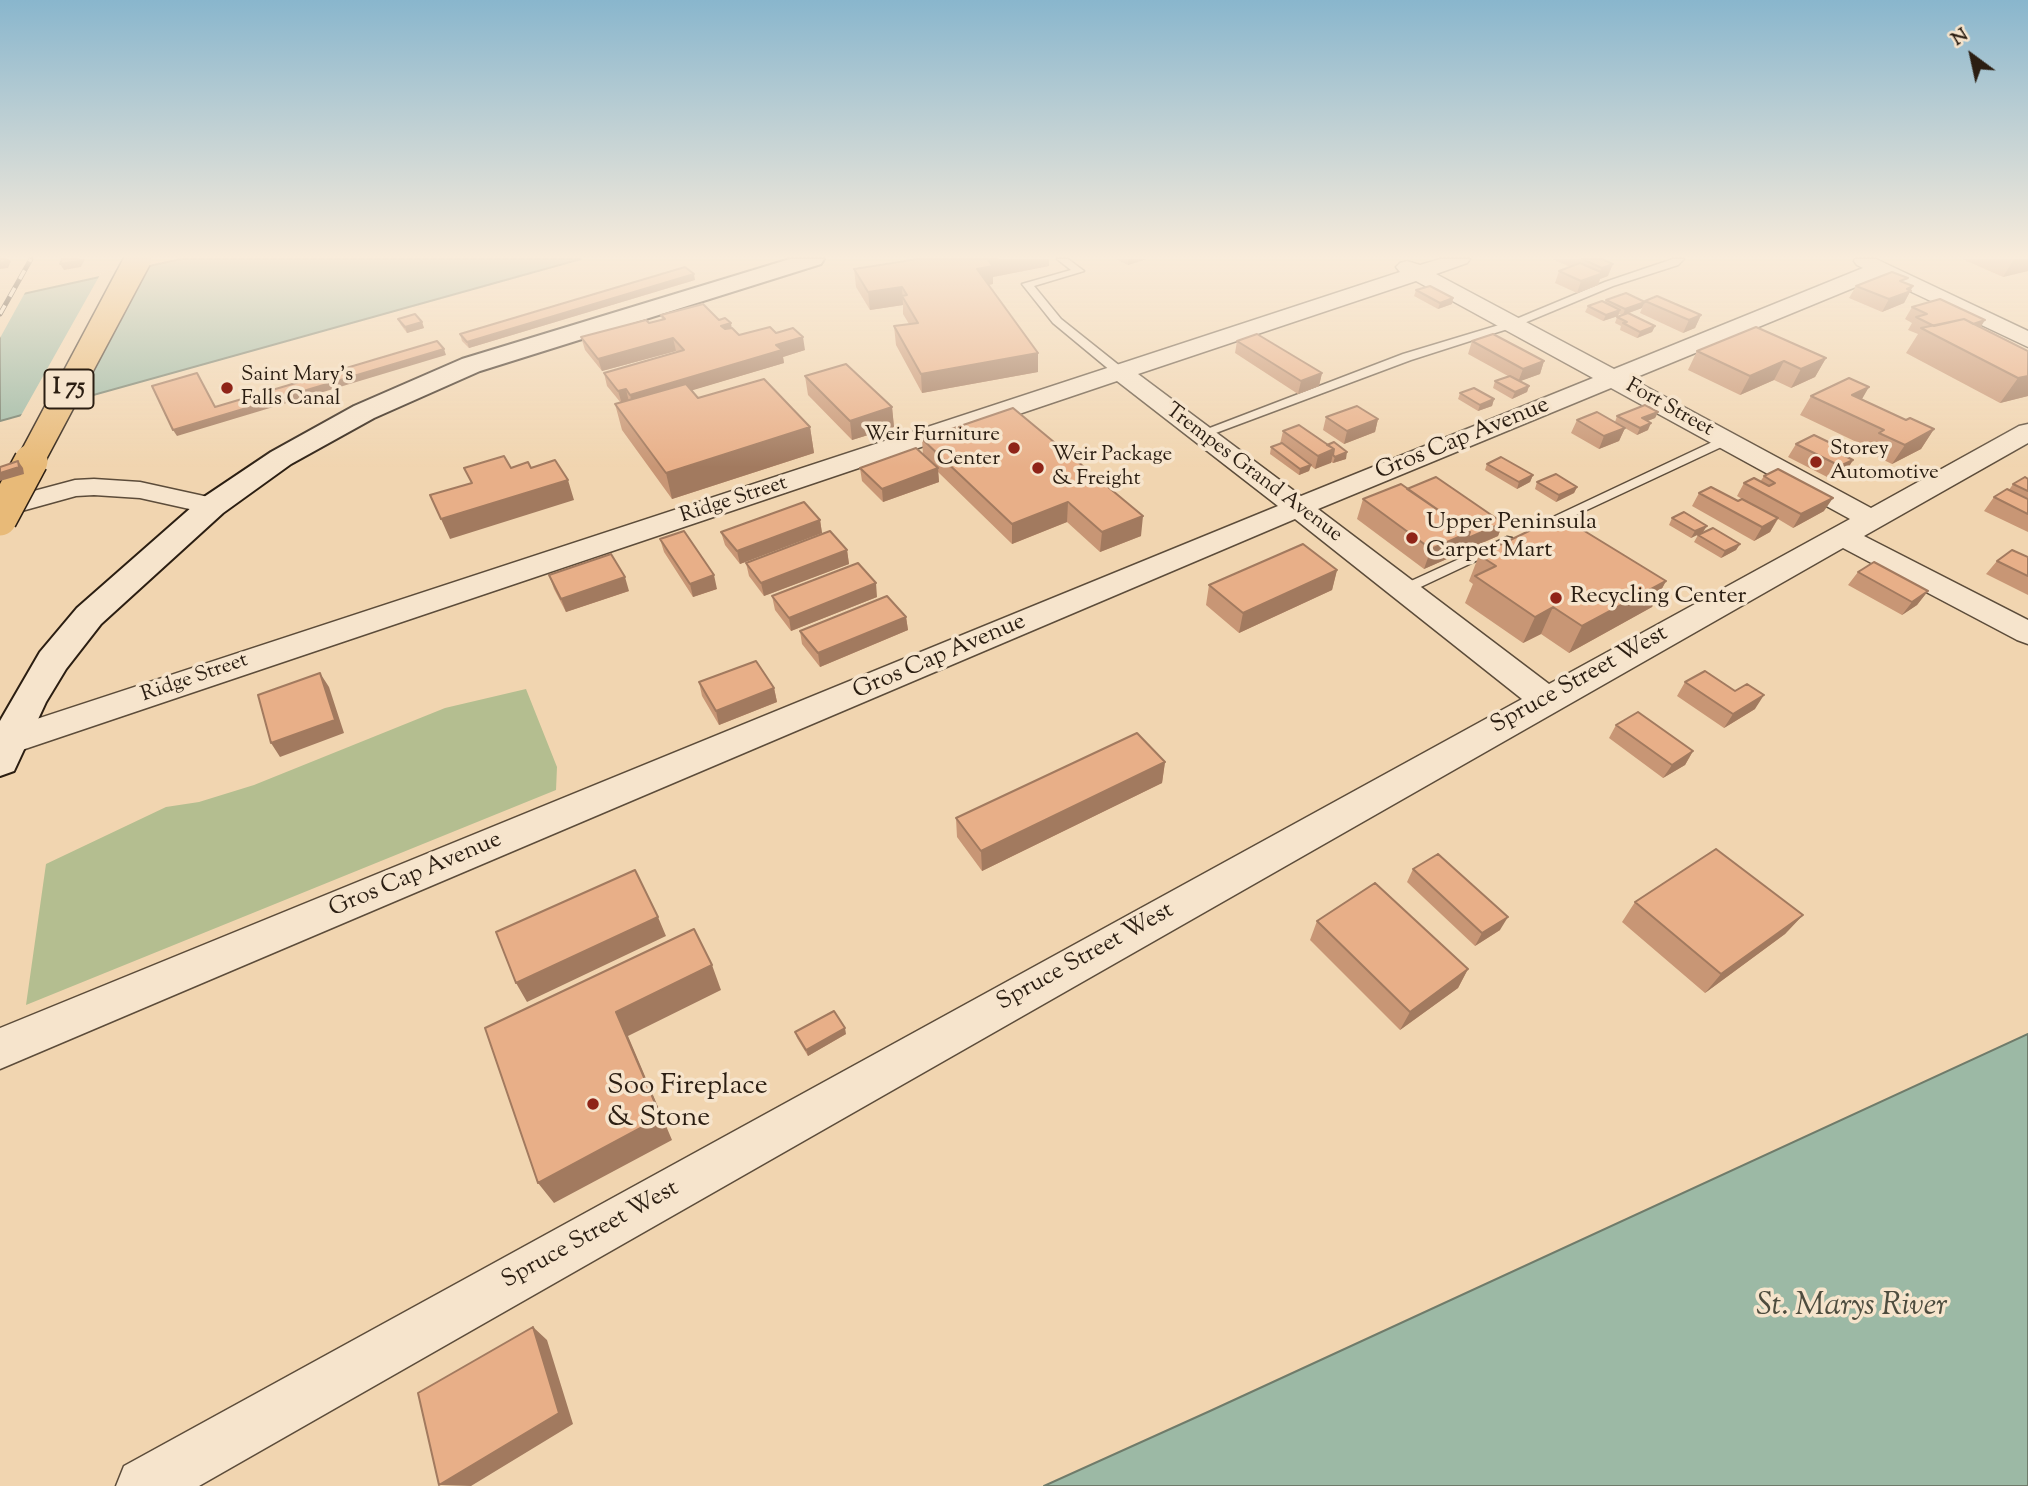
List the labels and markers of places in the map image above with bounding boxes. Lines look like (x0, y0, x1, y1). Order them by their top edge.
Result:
place label: Saint Mary's Falls Canal (241, 363, 353, 413)
marker: Saint Mary's Falls Canal (219, 380, 235, 396)
place label: Weir Furniture Center (864, 423, 1000, 473)
place label: Storey Automotive (1830, 437, 1939, 487)
marker: Weir Furniture Center (1006, 440, 1022, 456)
place label: Weir Package & Freight (1052, 443, 1172, 493)
marker: Storey Automotive (1808, 454, 1824, 470)
marker: Weir Package & Freight (1030, 460, 1046, 476)
place label: Upper Peninsula Carpet Mart (1426, 510, 1597, 566)
marker: Upper Peninsula Carpet Mart (1404, 530, 1420, 546)
place label: Recycling Center (1570, 584, 1747, 612)
marker: Recycling Center (1548, 590, 1564, 606)
place label: Soo Fireplace & Stone (607, 1071, 768, 1137)
marker: Soo Fireplace & Stone (585, 1096, 601, 1112)

